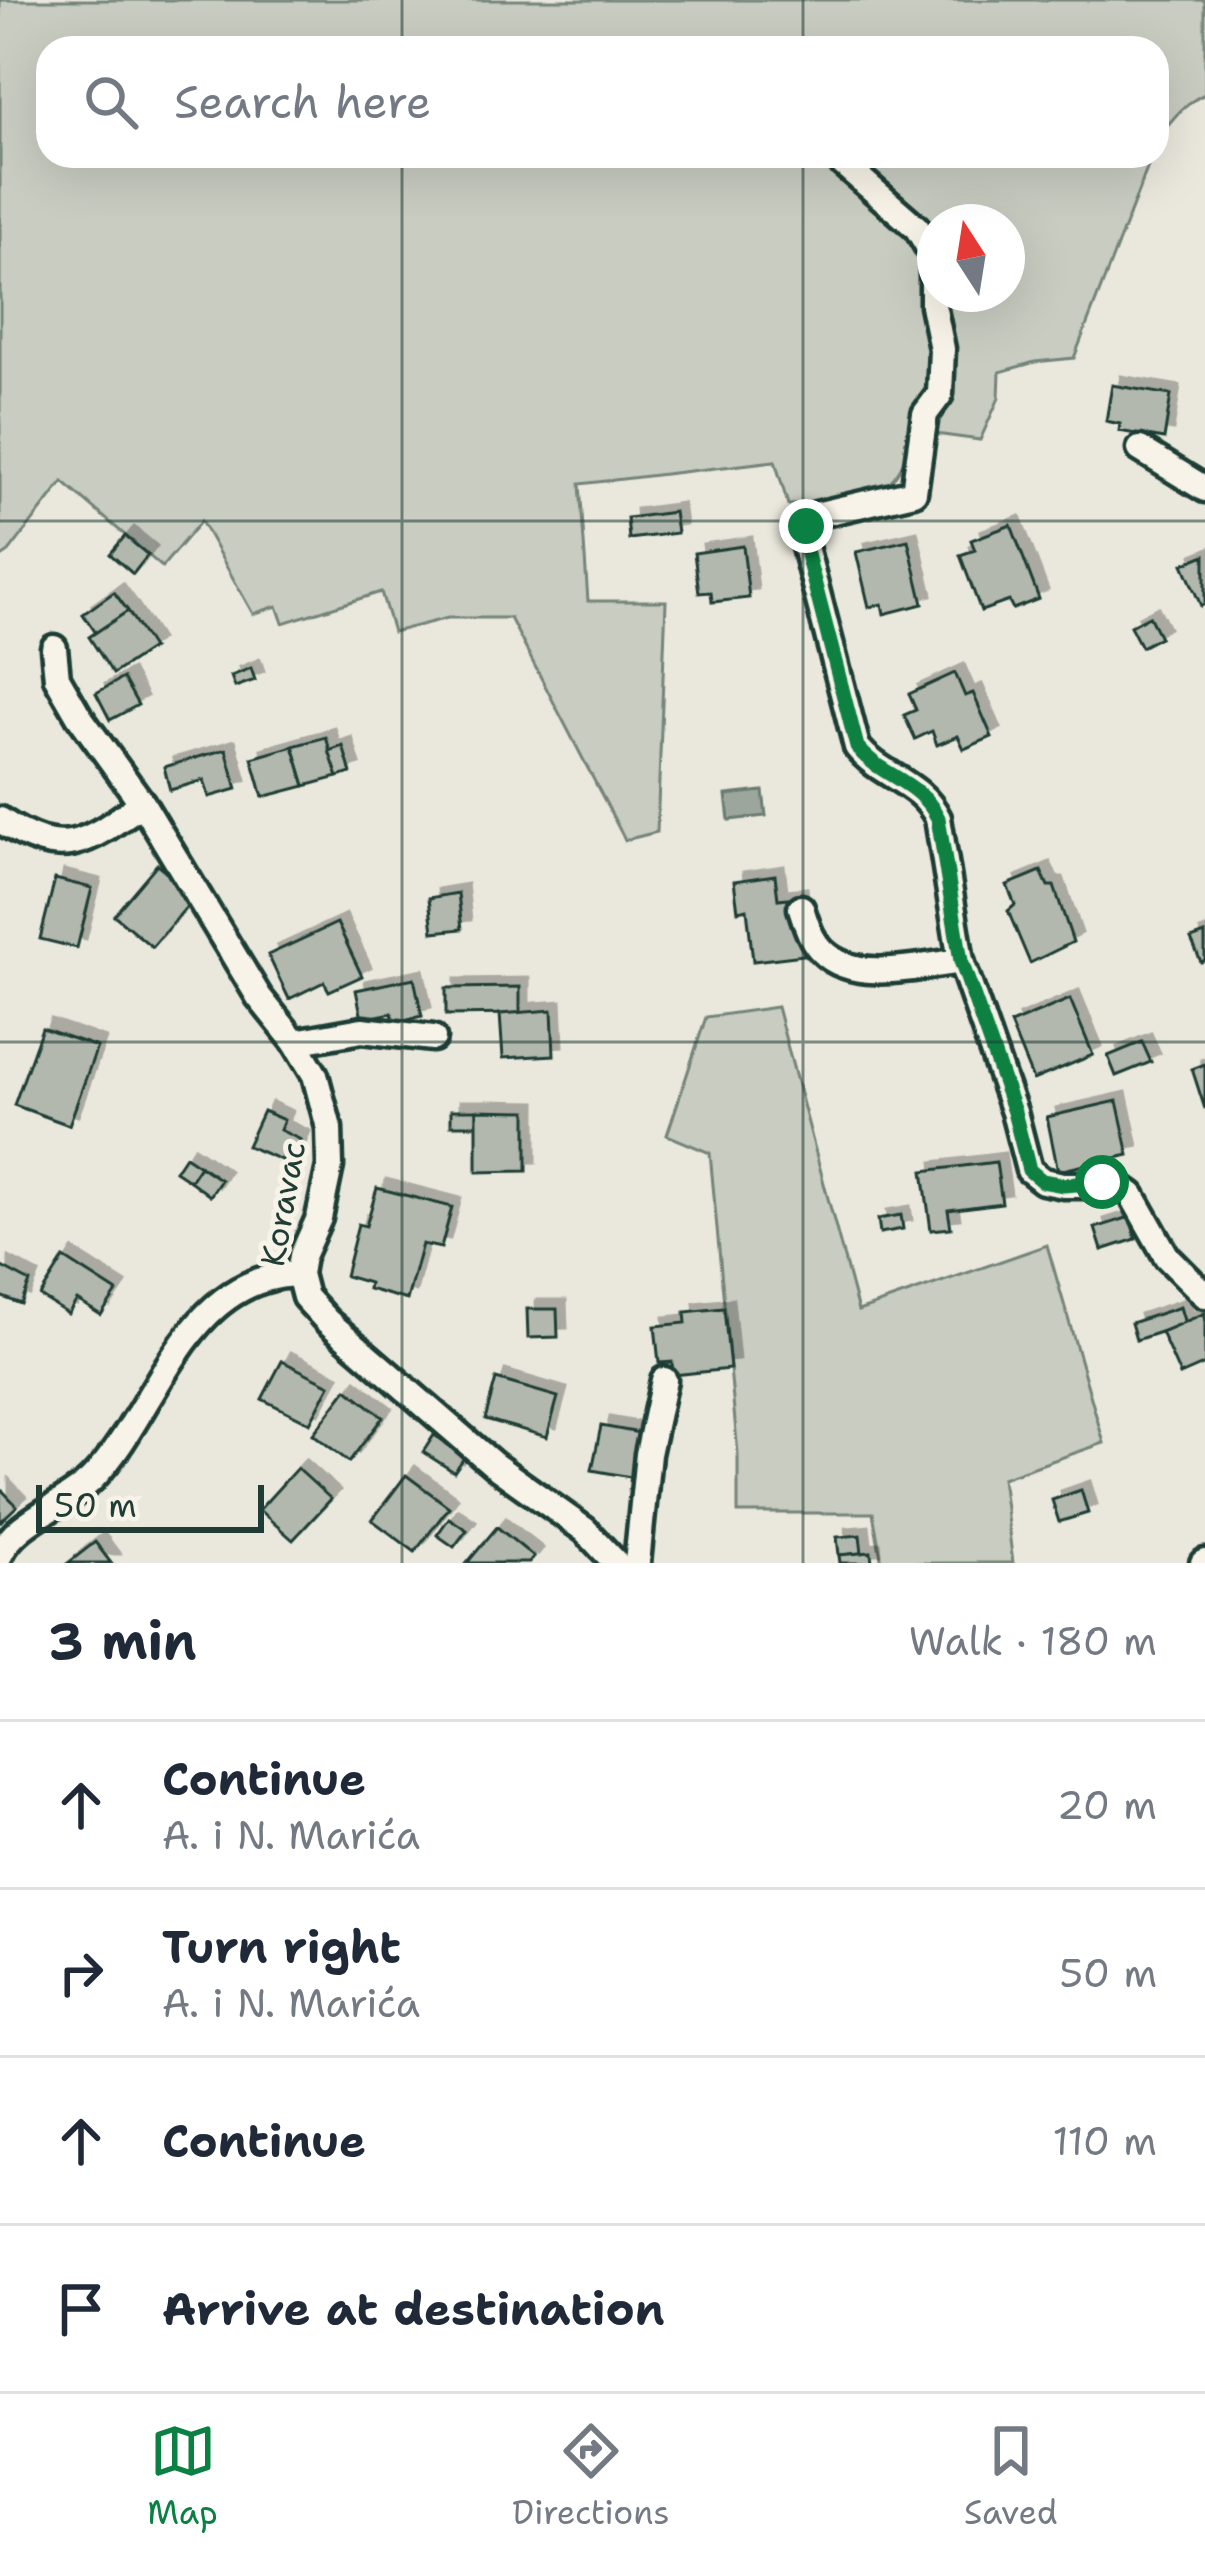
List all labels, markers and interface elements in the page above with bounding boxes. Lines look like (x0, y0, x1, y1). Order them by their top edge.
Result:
search box (36, 36, 1169, 168)
icon: search (78, 69, 144, 135)
text: Search here (174, 72, 431, 132)
north arrow (917, 204, 1025, 312)
route end (779, 499, 833, 553)
street label: Koravac (250, 1138, 316, 1270)
route start (1075, 1155, 1129, 1209)
scale bar (36, 1479, 264, 1532)
text: 50 m (54, 1483, 137, 1528)
text: 3 min (48, 1607, 197, 1675)
text: Walk · 180 m (909, 1615, 1157, 1667)
text: Continue (162, 1749, 366, 1809)
icon: ahead (48, 1772, 114, 1838)
text: 20 m (1057, 1779, 1157, 1831)
text: A. i N. Marića (162, 1809, 420, 1861)
text: Turn right (162, 1917, 401, 1977)
icon: right (48, 1940, 114, 2006)
text: 50 m (1059, 1947, 1157, 1999)
text: A. i N. Marića (162, 1977, 420, 2029)
icon: ahead (48, 2108, 114, 2174)
text: Continue (162, 2111, 366, 2171)
text: 110 m (1053, 2115, 1157, 2167)
icon: arrive (48, 2276, 114, 2342)
text: Arrive at destination (162, 2279, 665, 2339)
tab: Map (147, 2418, 218, 2535)
tab: Directions (512, 2418, 670, 2535)
tab: Saved (964, 2418, 1058, 2535)

